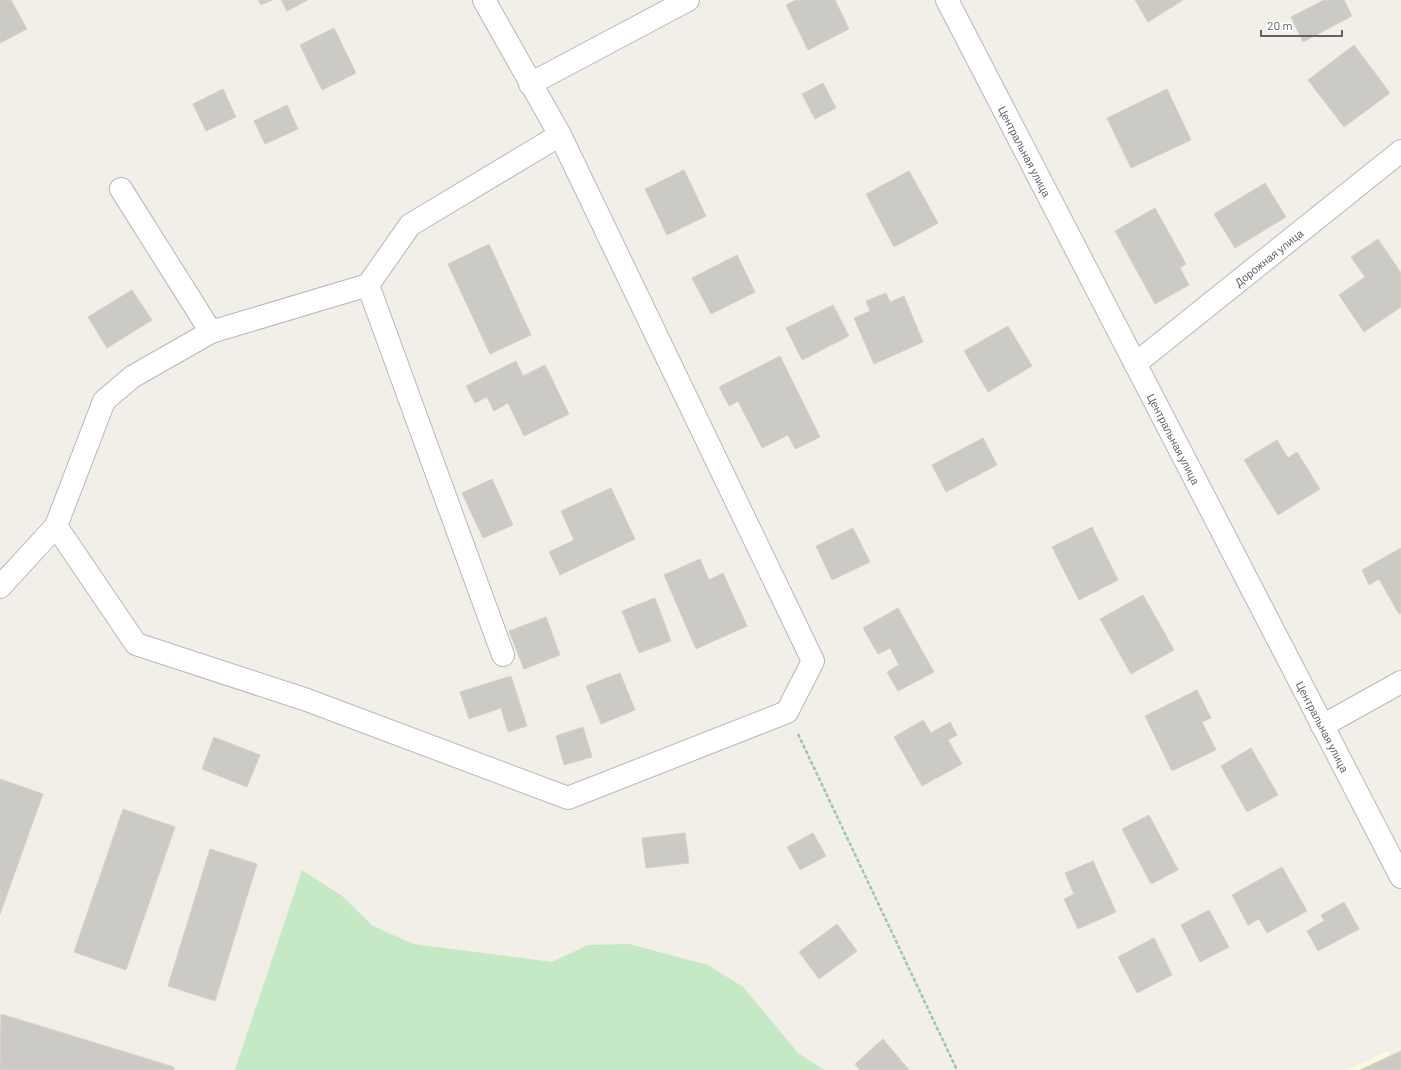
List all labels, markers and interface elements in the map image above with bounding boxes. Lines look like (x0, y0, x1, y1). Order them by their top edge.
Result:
scale bar (1261, 12, 1342, 38)
text: 20 m (1267, 18, 1293, 32)
street label: Центральная улица (996, 103, 1054, 199)
street label: Дорожная улица (1232, 225, 1306, 288)
street label: Центральная улица (1145, 391, 1203, 487)
street label: Центральная улица (1294, 679, 1352, 775)

